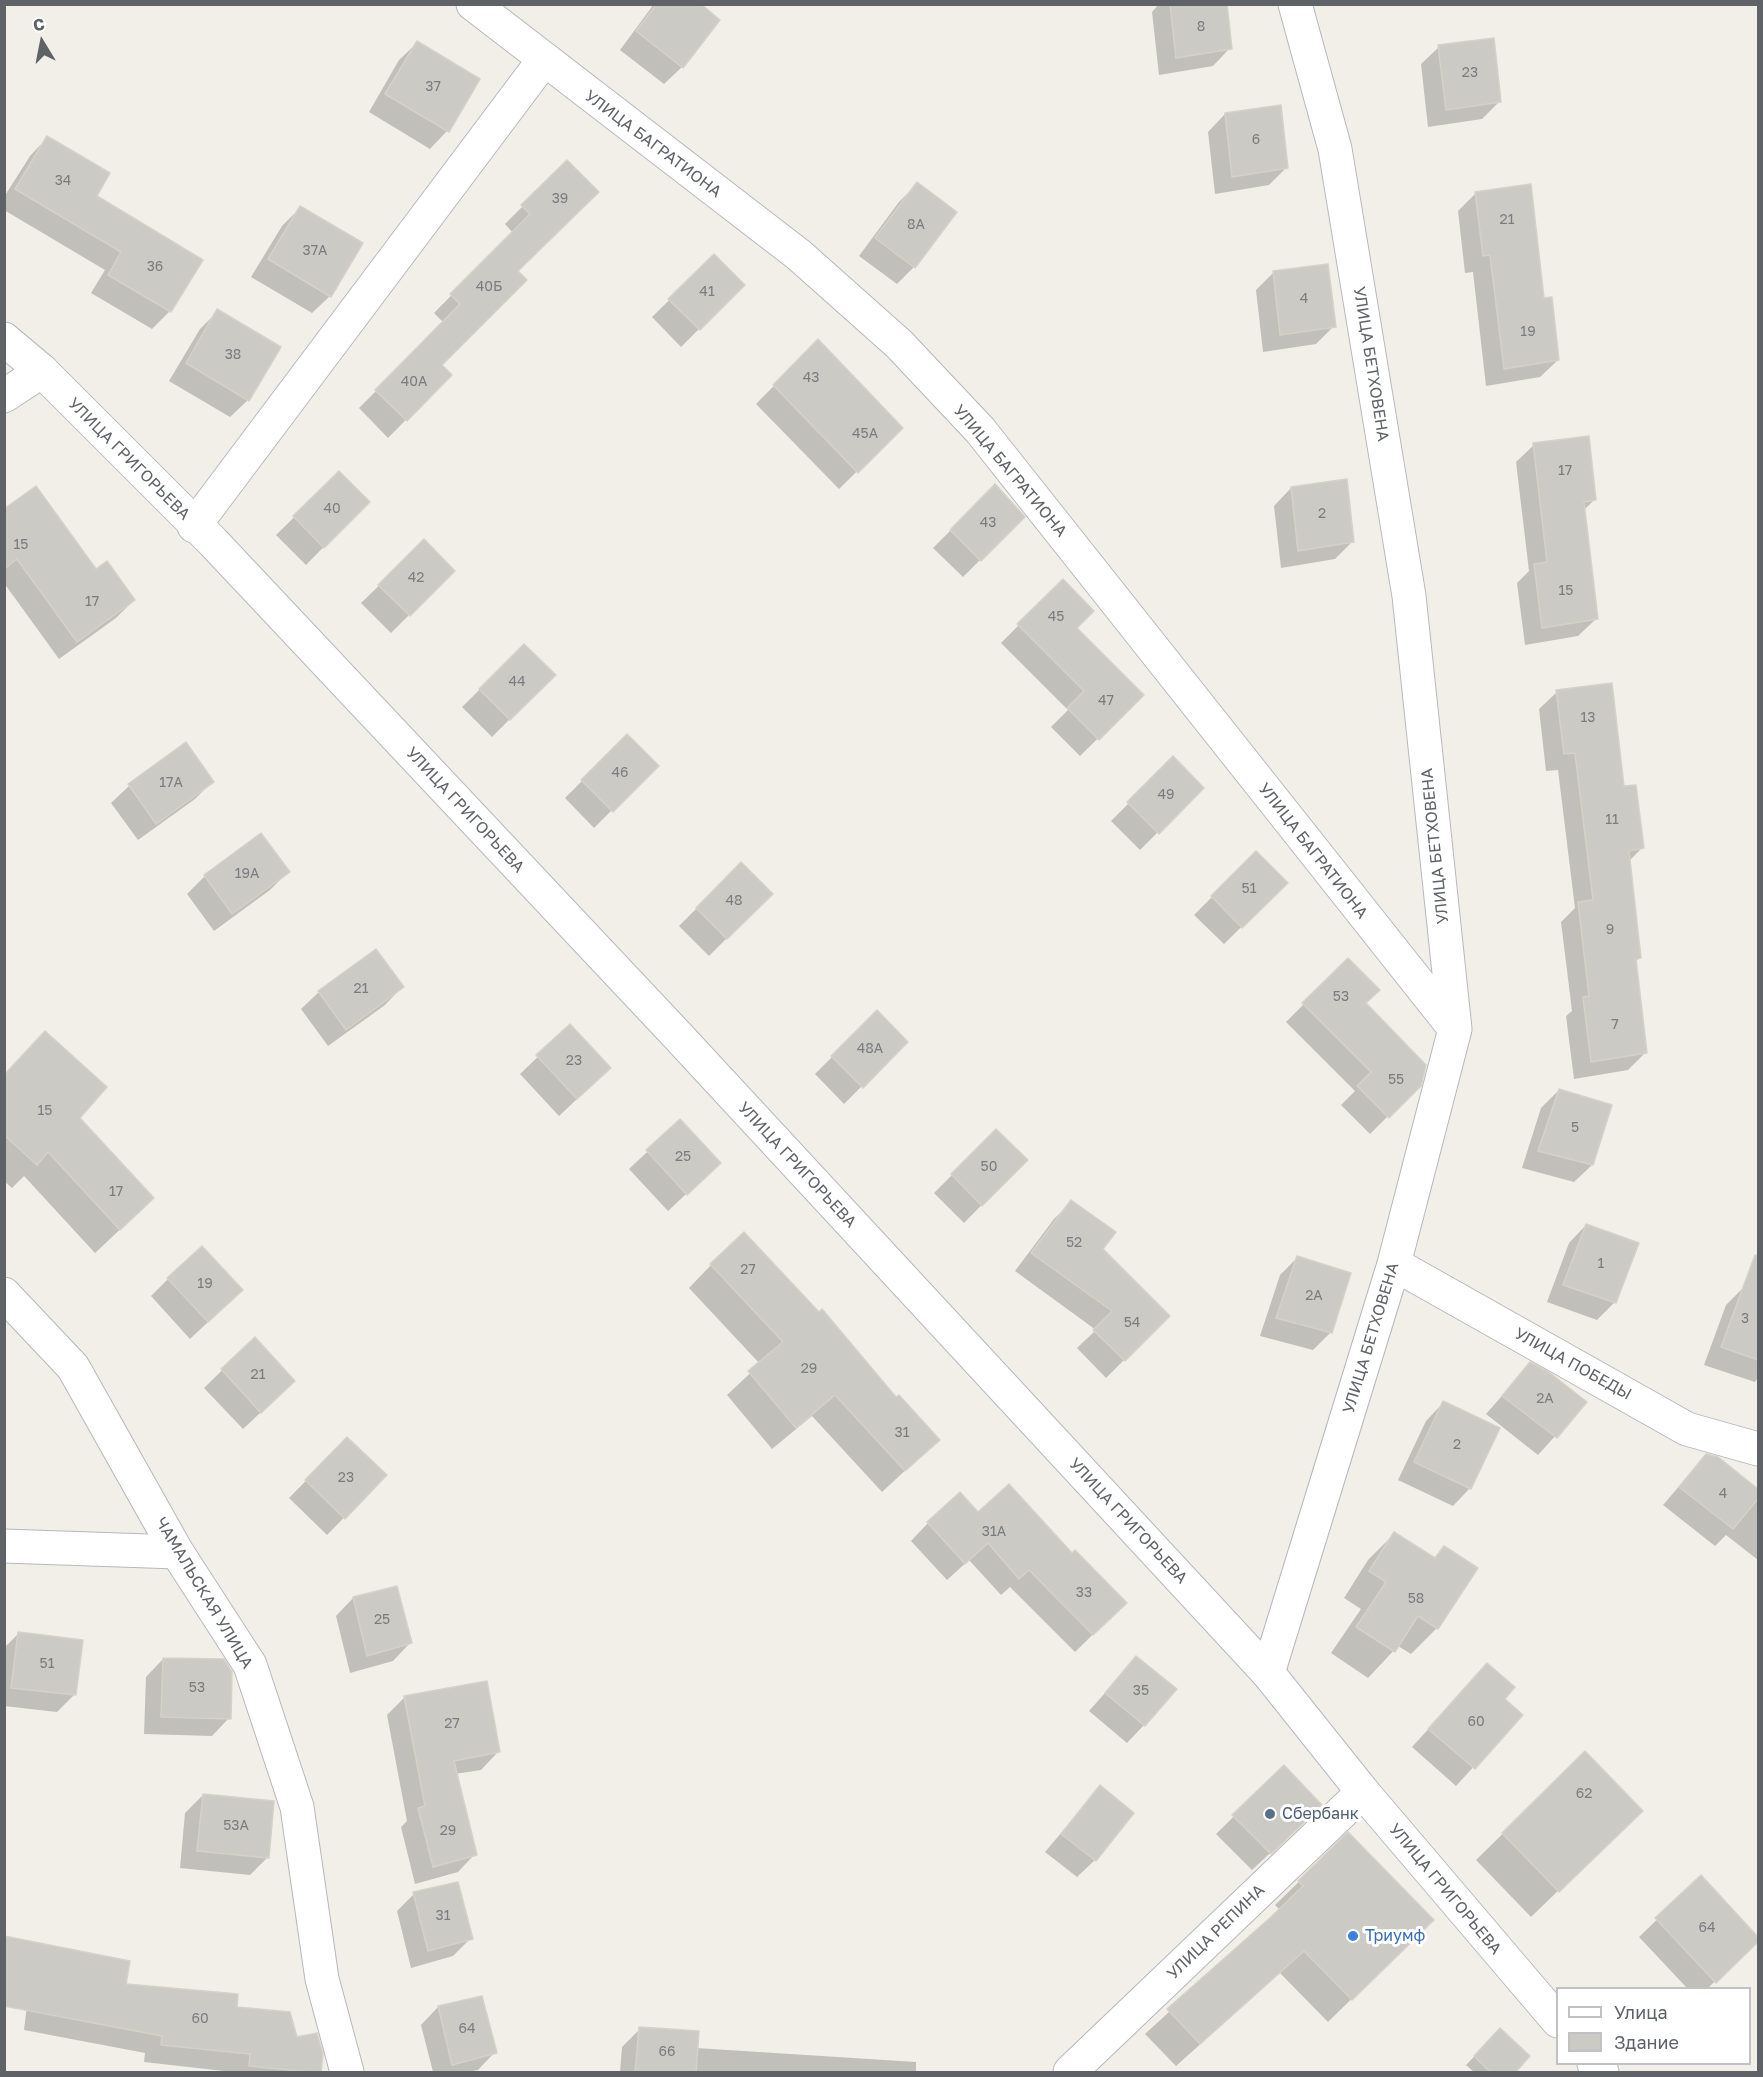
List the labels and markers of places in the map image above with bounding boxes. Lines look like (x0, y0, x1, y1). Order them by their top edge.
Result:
place label: Сбербанк (1282, 1804, 1359, 1824)
marker: Сбербанк (1263, 1807, 1277, 1821)
place label: Триумф (1365, 1926, 1425, 1946)
marker: Триумф (1346, 1929, 1360, 1943)

